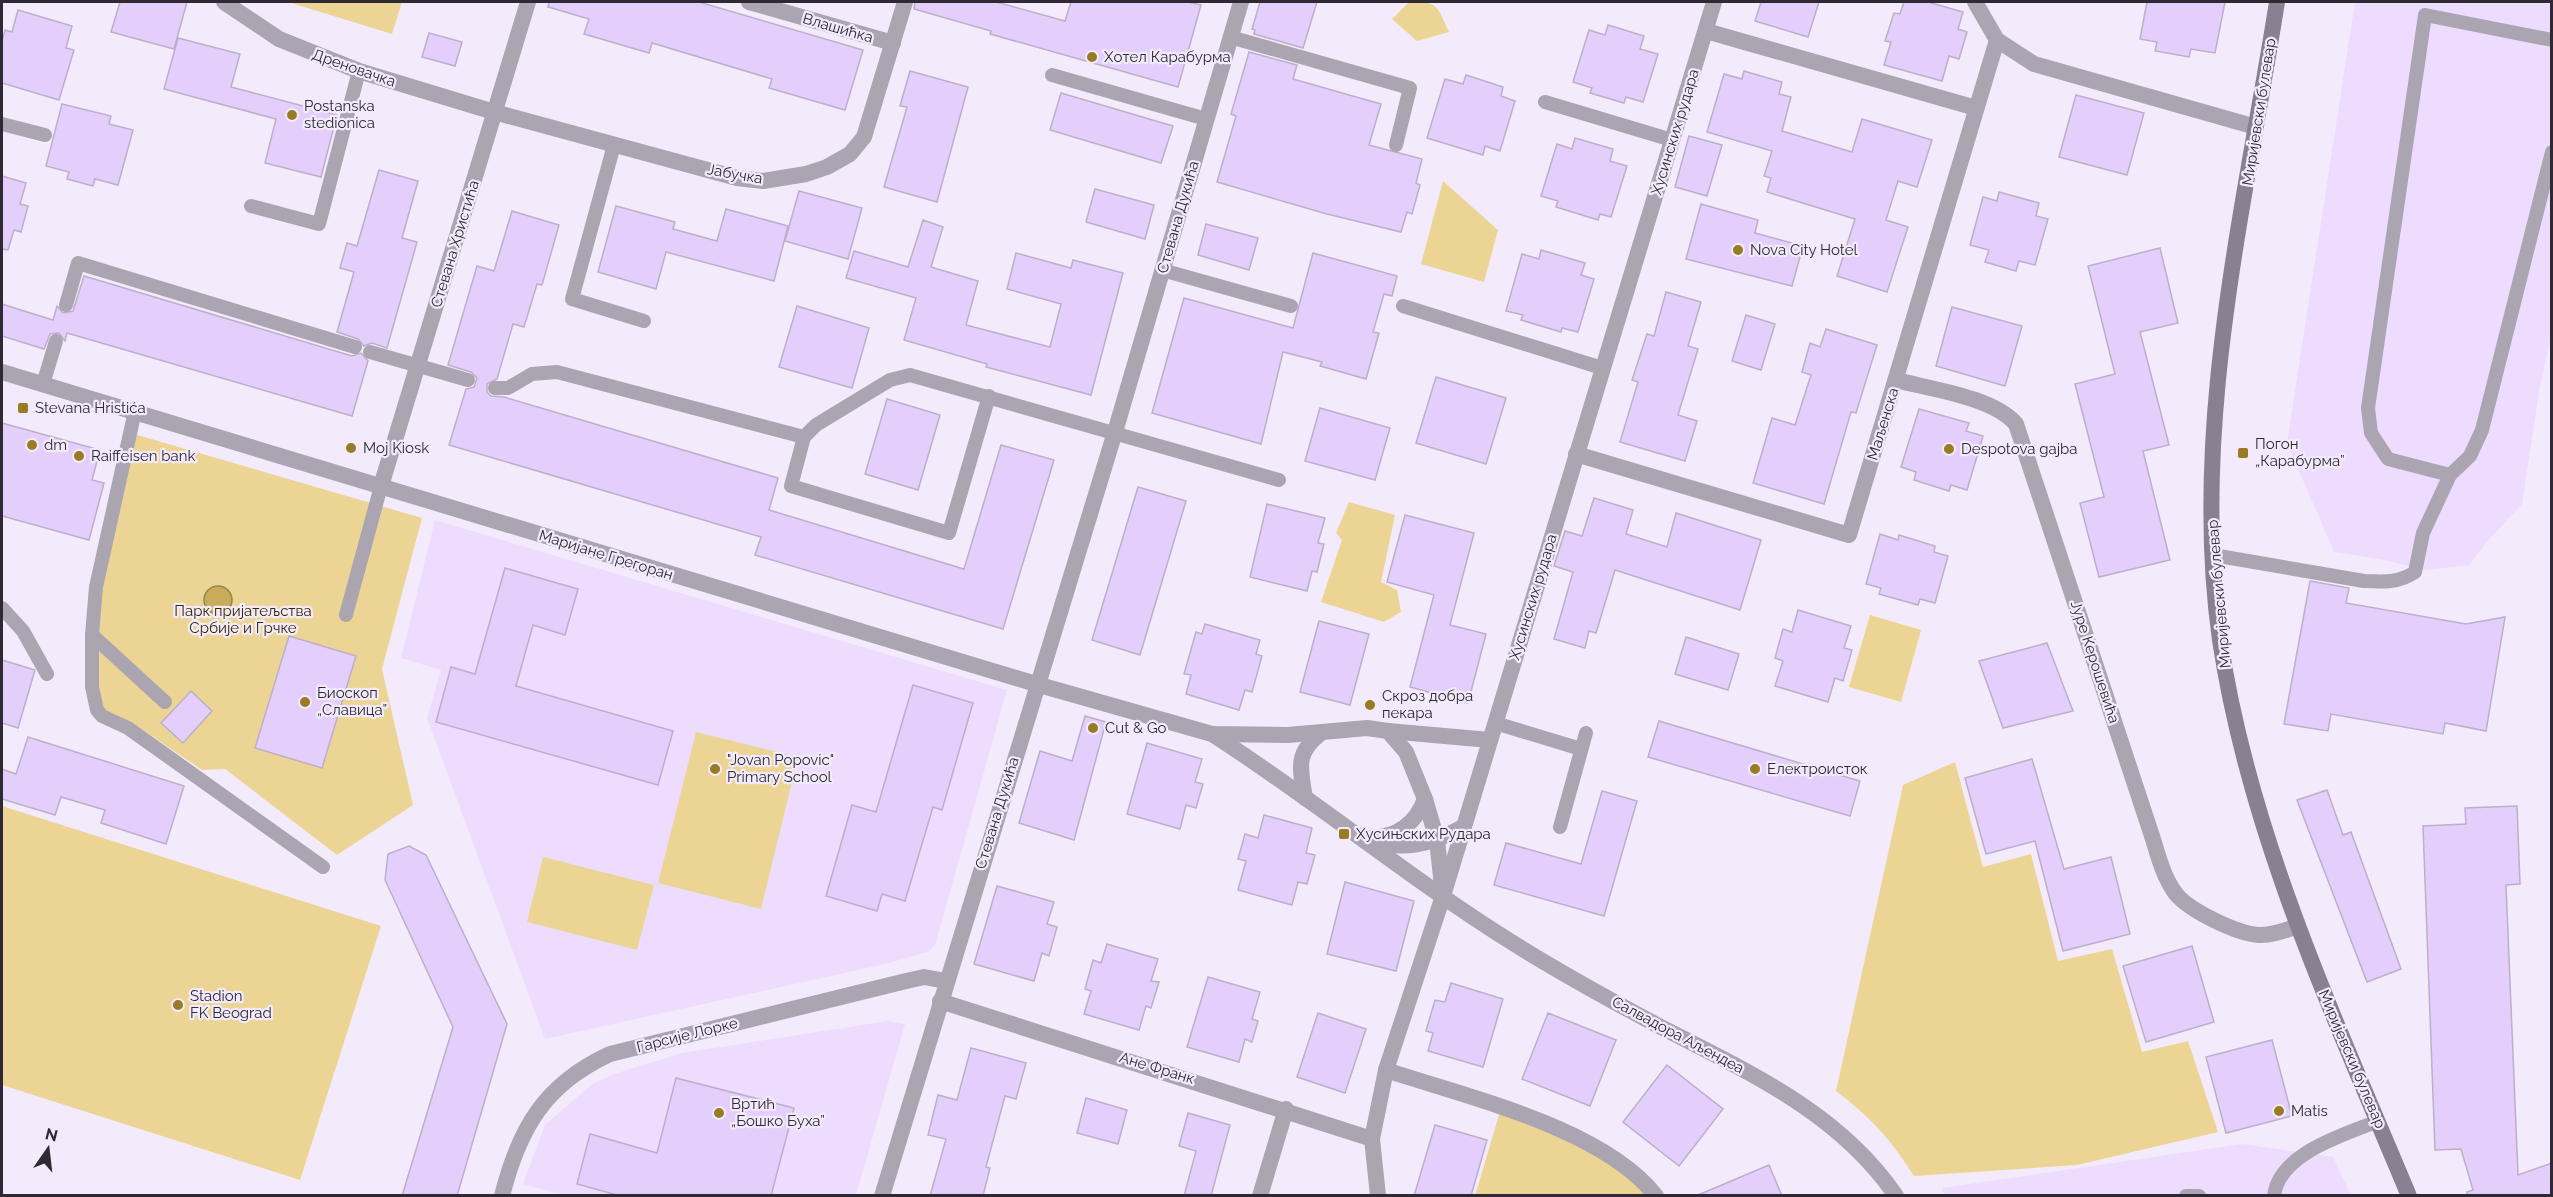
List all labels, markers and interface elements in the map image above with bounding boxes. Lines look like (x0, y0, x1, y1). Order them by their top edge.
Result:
street label: Влашићка (801, 9, 875, 47)
street label: Миријевски булевар (2238, 37, 2280, 187)
street label: Дреновачка (310, 45, 398, 91)
place label: Хотел Карабурма (1104, 48, 1231, 66)
marker: Хотел Карабурма (1085, 50, 1099, 64)
street label: Хусинских рудара (1647, 67, 1703, 197)
place label: Postanska stedionica (304, 97, 375, 132)
marker: Postanska stedionica (285, 108, 299, 122)
street label: Стевана Дукића (1153, 159, 1203, 275)
street label: Јабучка (706, 160, 764, 188)
street label: Стевана Христића (427, 178, 483, 310)
place label: Nova City Hotel (1750, 241, 1858, 259)
marker: Nova City Hotel (1731, 243, 1745, 257)
street label: Маљенска (1863, 385, 1903, 463)
place label: Stevana Hristića (35, 399, 146, 417)
marker: Stevana Hristića (16, 401, 30, 415)
place label: Погон „Карабурма” (2255, 435, 2345, 470)
place label: dm (44, 436, 67, 454)
marker: dm (25, 438, 39, 452)
place label: Moj Kiosk (363, 439, 429, 457)
place label: Despotova gajba (1961, 440, 2077, 458)
marker: Moj Kiosk (344, 441, 358, 455)
marker: Despotova gajba (1942, 442, 1956, 456)
marker: Погон „Карабурма” (2236, 446, 2250, 460)
place label: Raiffeisen bank (91, 447, 195, 465)
marker: Raiffeisen bank (72, 449, 86, 463)
street label: Миријевски булевар (2204, 519, 2234, 669)
street label: Маријане Грегоран (537, 526, 675, 584)
street label: Хусинских рудара (1505, 532, 1561, 662)
street label: Јуре Керошевића (2067, 598, 2123, 726)
park label: Парк пријатељства Србије и Грчке (174, 602, 312, 637)
place label: Биоскоп „Славица” (317, 684, 387, 719)
place label: Скроз добра пекара (1382, 687, 1473, 722)
marker: Биоскоп „Славица” (298, 695, 312, 709)
marker: Скроз добра пекара (1363, 698, 1377, 712)
place label: Cut & Go (1105, 719, 1167, 737)
marker: Cut & Go (1086, 721, 1100, 735)
place label: "Jovan Popovic" Primary School (727, 751, 834, 786)
street label: Стевана Дукића (971, 755, 1023, 871)
place label: Електроисток (1767, 760, 1868, 778)
marker: "Jovan Popovic" Primary School (708, 762, 722, 776)
marker: Електроисток (1748, 762, 1762, 776)
place label: Хусињских Рудара (1356, 825, 1491, 843)
marker: Хусињских Рудара (1337, 827, 1351, 841)
place label: Stadion FK Beograd (190, 987, 272, 1022)
street label: Миријевски булевар (2315, 987, 2389, 1131)
street label: Салвадора Аљендеа (1609, 993, 1747, 1077)
marker: Stadion FK Beograd (171, 998, 185, 1012)
street label: Гарсије Лорке (635, 1014, 740, 1056)
street label: Ане Франк (1117, 1048, 1197, 1088)
place label: Вртић „Бошко Буха” (731, 1095, 825, 1130)
place label: Matis (2291, 1102, 2328, 1120)
marker: Matis (2272, 1104, 2286, 1118)
marker: Вртић „Бошко Буха” (712, 1106, 726, 1120)
north arrow (18, 1119, 78, 1179)
text: N (43, 1124, 60, 1146)

